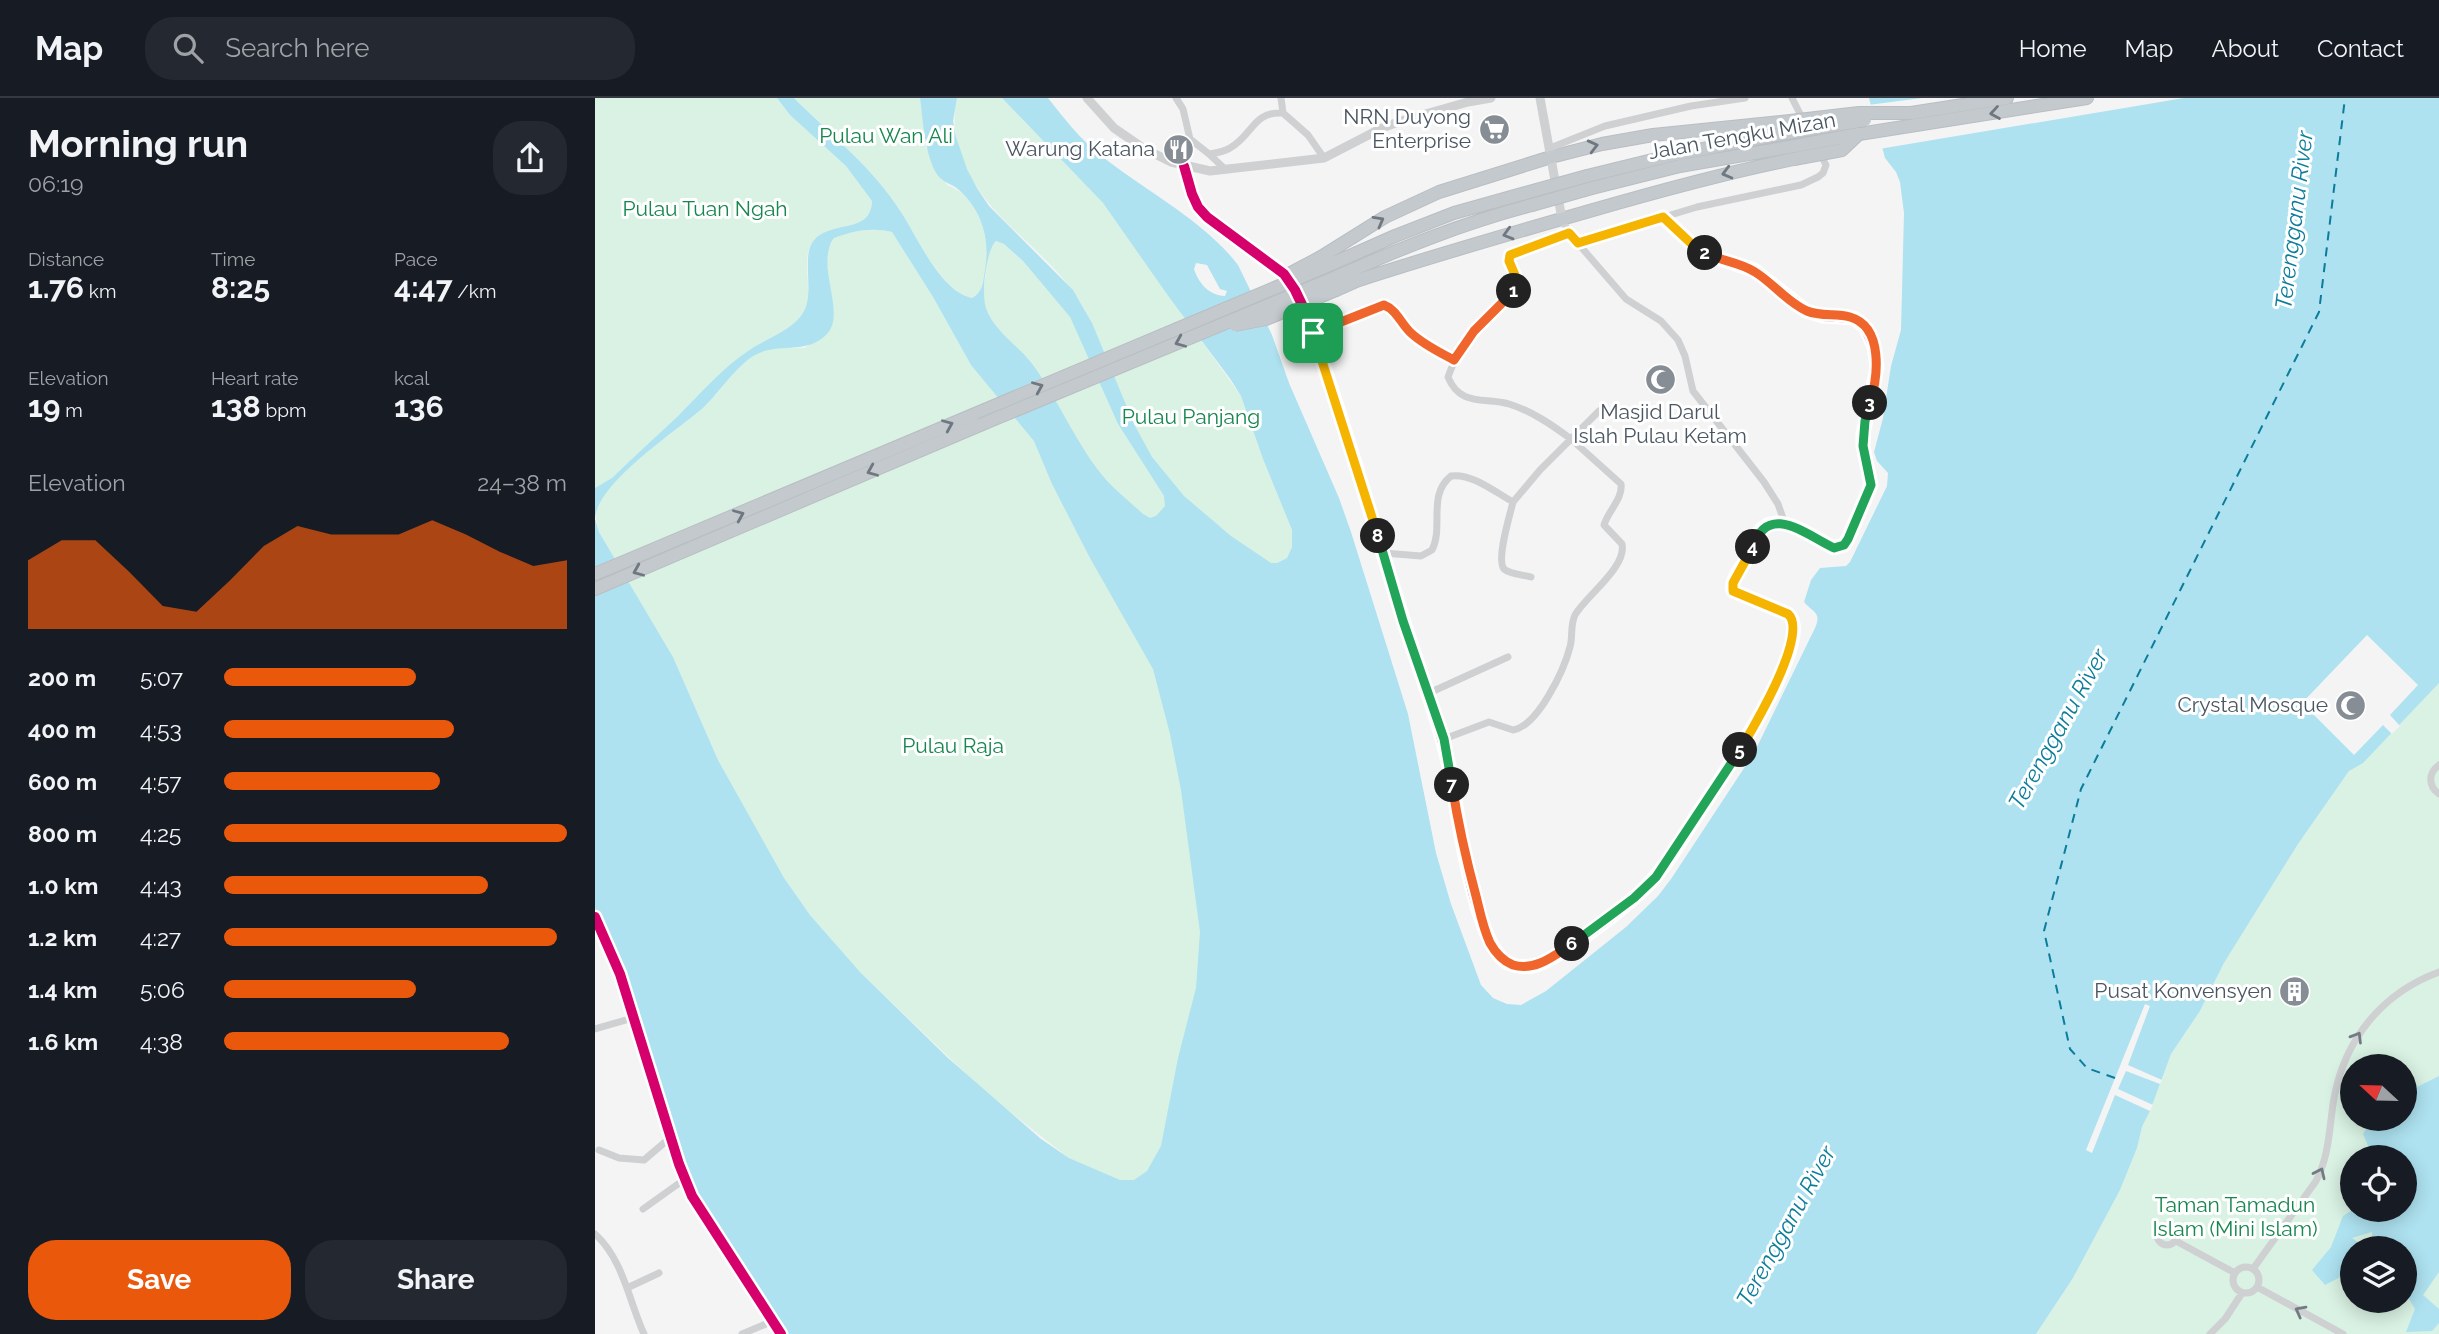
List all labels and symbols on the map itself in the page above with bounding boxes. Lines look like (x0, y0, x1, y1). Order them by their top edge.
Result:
place label: NRN Duyong Enterprise (1343, 104, 1471, 153)
one-way arrow (1990, 105, 2001, 120)
street label: Jalan Tengku Mizan (1646, 107, 1837, 164)
supermarket icon: NRN Duyong Enterprise (1477, 112, 1511, 146)
park label: Pulau Wan Ali (819, 123, 953, 148)
water label: Terengganu River (2269, 128, 2318, 311)
restaurant icon: Warung Katana (1161, 132, 1195, 166)
place label: Warung Katana (1005, 136, 1155, 161)
one-way arrow (1587, 140, 1599, 154)
one-way arrow (1721, 165, 1733, 179)
park label: Pulau Tuan Ngah (622, 196, 788, 221)
one-way arrow (1372, 216, 1384, 229)
one-way arrow (1502, 226, 1514, 240)
pin: 2 (1687, 236, 1723, 270)
pin: 1 (1497, 274, 1531, 308)
pin (1283, 303, 1343, 363)
one-way arrow (1175, 334, 1187, 348)
mosque icon: Masjid Darul Islah Pulau Ketam (1643, 363, 1677, 397)
one-way arrow (1031, 381, 1044, 395)
pin: 3 (1853, 386, 1887, 420)
place label: Masjid Darul Islah Pulau Ketam (1573, 399, 1747, 448)
park label: Pulau Panjang (1122, 404, 1260, 429)
one-way arrow (941, 419, 953, 433)
one-way arrow (867, 463, 879, 477)
one-way arrow (732, 509, 744, 523)
pin: 8 (1361, 518, 1395, 554)
pin: 4 (1735, 530, 1771, 564)
one-way arrow (633, 563, 646, 577)
water label: Terengganu River (2002, 643, 2113, 814)
mosque icon: Crystal Mosque (2334, 688, 2368, 722)
place label: Crystal Mosque (2177, 692, 2328, 717)
pin: 5 (1723, 732, 1757, 768)
park label: Pulau Raja (902, 733, 1004, 758)
pin: 7 (1435, 768, 1469, 802)
pin: 6 (1555, 926, 1590, 962)
building icon: Pusat Konvensyen (2278, 974, 2312, 1008)
place label: Pusat Konvensyen (2094, 978, 2272, 1003)
one-way arrow (2349, 1032, 2362, 1045)
north arrow (2340, 1054, 2417, 1130)
water label: Terengganu River (1730, 1140, 1841, 1311)
one-way arrow (2312, 1168, 2326, 1180)
park label: Taman Tamadun Islam (Mini Islam) (2152, 1192, 2318, 1241)
one-way arrow (2295, 1305, 2308, 1319)

